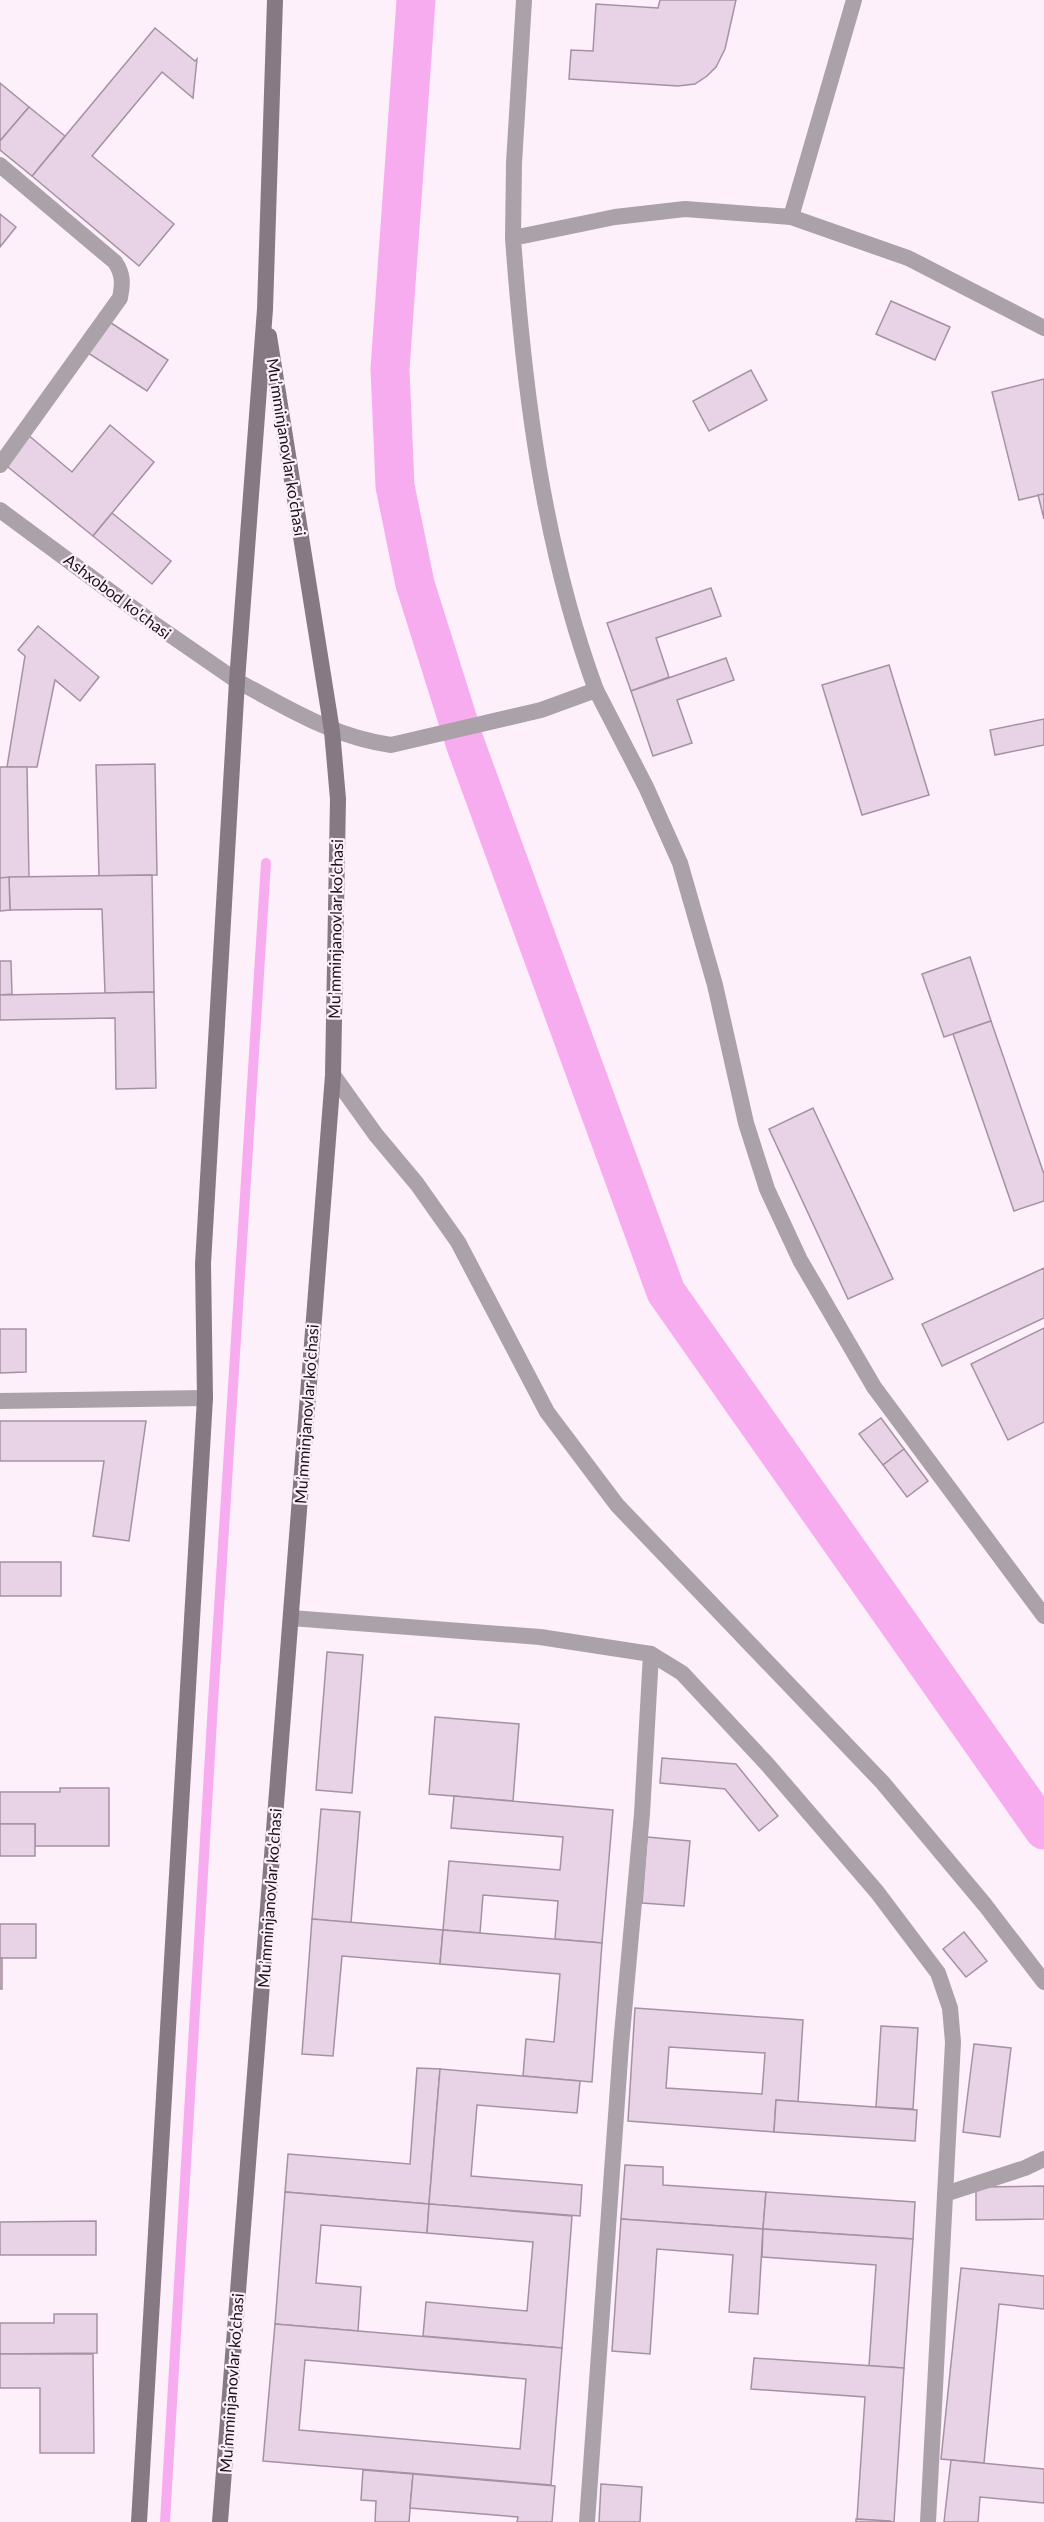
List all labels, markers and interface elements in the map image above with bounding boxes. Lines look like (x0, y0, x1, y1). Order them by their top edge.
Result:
street label: Mu’mminjanovlar ko‘chasi (264, 357, 310, 537)
street label: Ashxobod ko'chasi (61, 550, 175, 642)
street label: Mu’mminjanovlar ko‘chasi (324, 839, 346, 1019)
street label: Mu’mminjanovlar ko‘chasi (290, 1324, 322, 1504)
street label: Mu’mminjanovlar ko‘chasi (253, 1808, 285, 1988)
street label: Mu’mminjanovlar ko‘chasi (215, 2293, 247, 2473)

